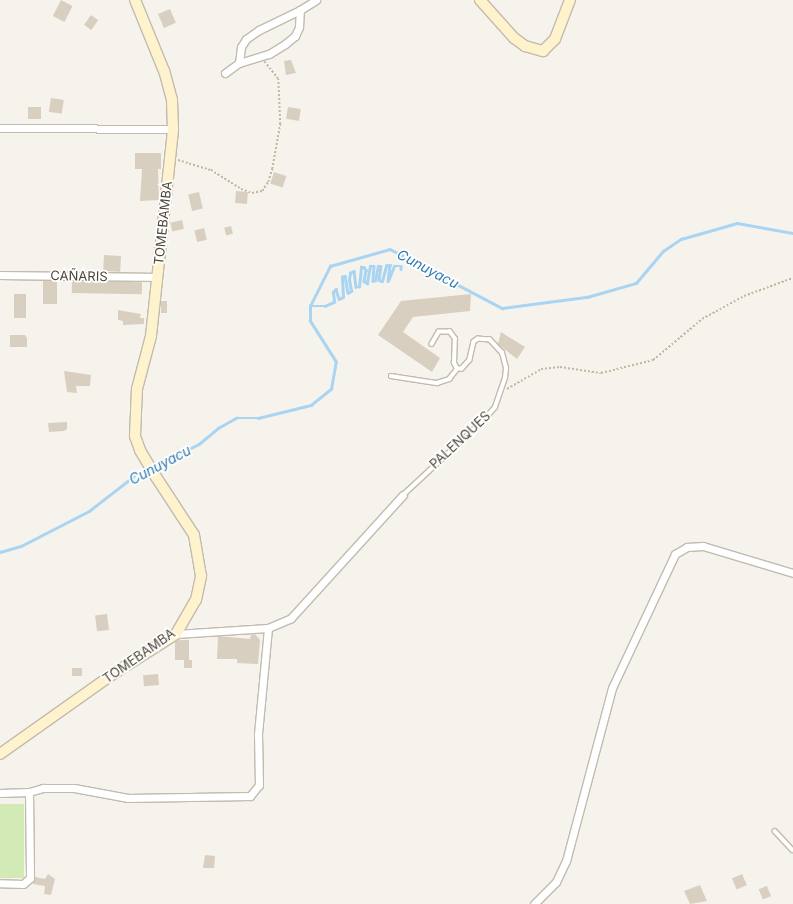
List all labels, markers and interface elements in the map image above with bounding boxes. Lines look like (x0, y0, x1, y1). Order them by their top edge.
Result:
street label: TOMEBAMBA (151, 180, 175, 266)
water label: Cunuyacu (394, 246, 462, 292)
street label: CAÑARIS (50, 268, 108, 284)
street label: PALENQUES (427, 408, 493, 472)
water label: Cunuyacu (126, 442, 194, 488)
street label: TOMEBAMBA (100, 625, 178, 687)

